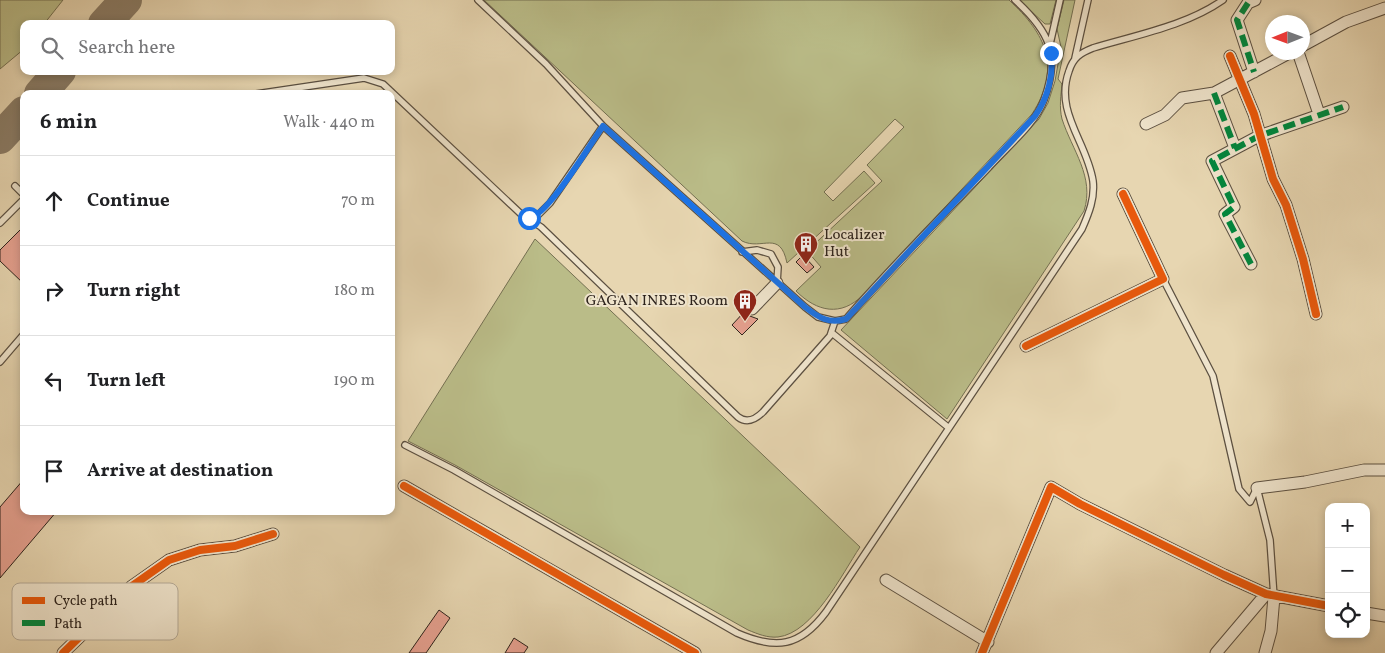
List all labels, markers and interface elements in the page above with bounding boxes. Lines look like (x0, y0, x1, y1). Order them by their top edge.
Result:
north arrow (1265, 15, 1310, 60)
search box (20, 20, 395, 75)
icon: search (38, 34, 66, 62)
text: Search here (78, 35, 175, 61)
route end (1040, 42, 1063, 65)
text: 6 min (40, 108, 97, 137)
text: Walk · 440 m (283, 112, 375, 134)
icon: ahead (40, 187, 68, 215)
text: Continue (87, 188, 170, 214)
text: 70 m (341, 190, 375, 212)
route start (518, 207, 541, 230)
place label: Localizer Hut (824, 225, 884, 263)
building icon: Localizer Hut (793, 231, 819, 265)
icon: right (40, 277, 68, 305)
text: Turn right (87, 278, 180, 304)
text: 180 m (334, 280, 375, 302)
building icon: GAGAN INRES Room (732, 288, 758, 322)
place label: GAGAN INRES Room (586, 291, 728, 312)
icon: left (40, 367, 68, 395)
text: Turn left (87, 368, 166, 394)
text: 190 m (333, 370, 375, 392)
icon: arrive (40, 457, 68, 485)
text: Arrive at destination (87, 458, 273, 484)
map controls (1325, 503, 1370, 638)
button: + (1325, 503, 1370, 548)
button: − (1325, 548, 1370, 593)
legend (12, 583, 178, 640)
text: Cycle path (54, 592, 118, 611)
button: locate (1325, 593, 1370, 638)
text: Path (54, 615, 82, 634)

